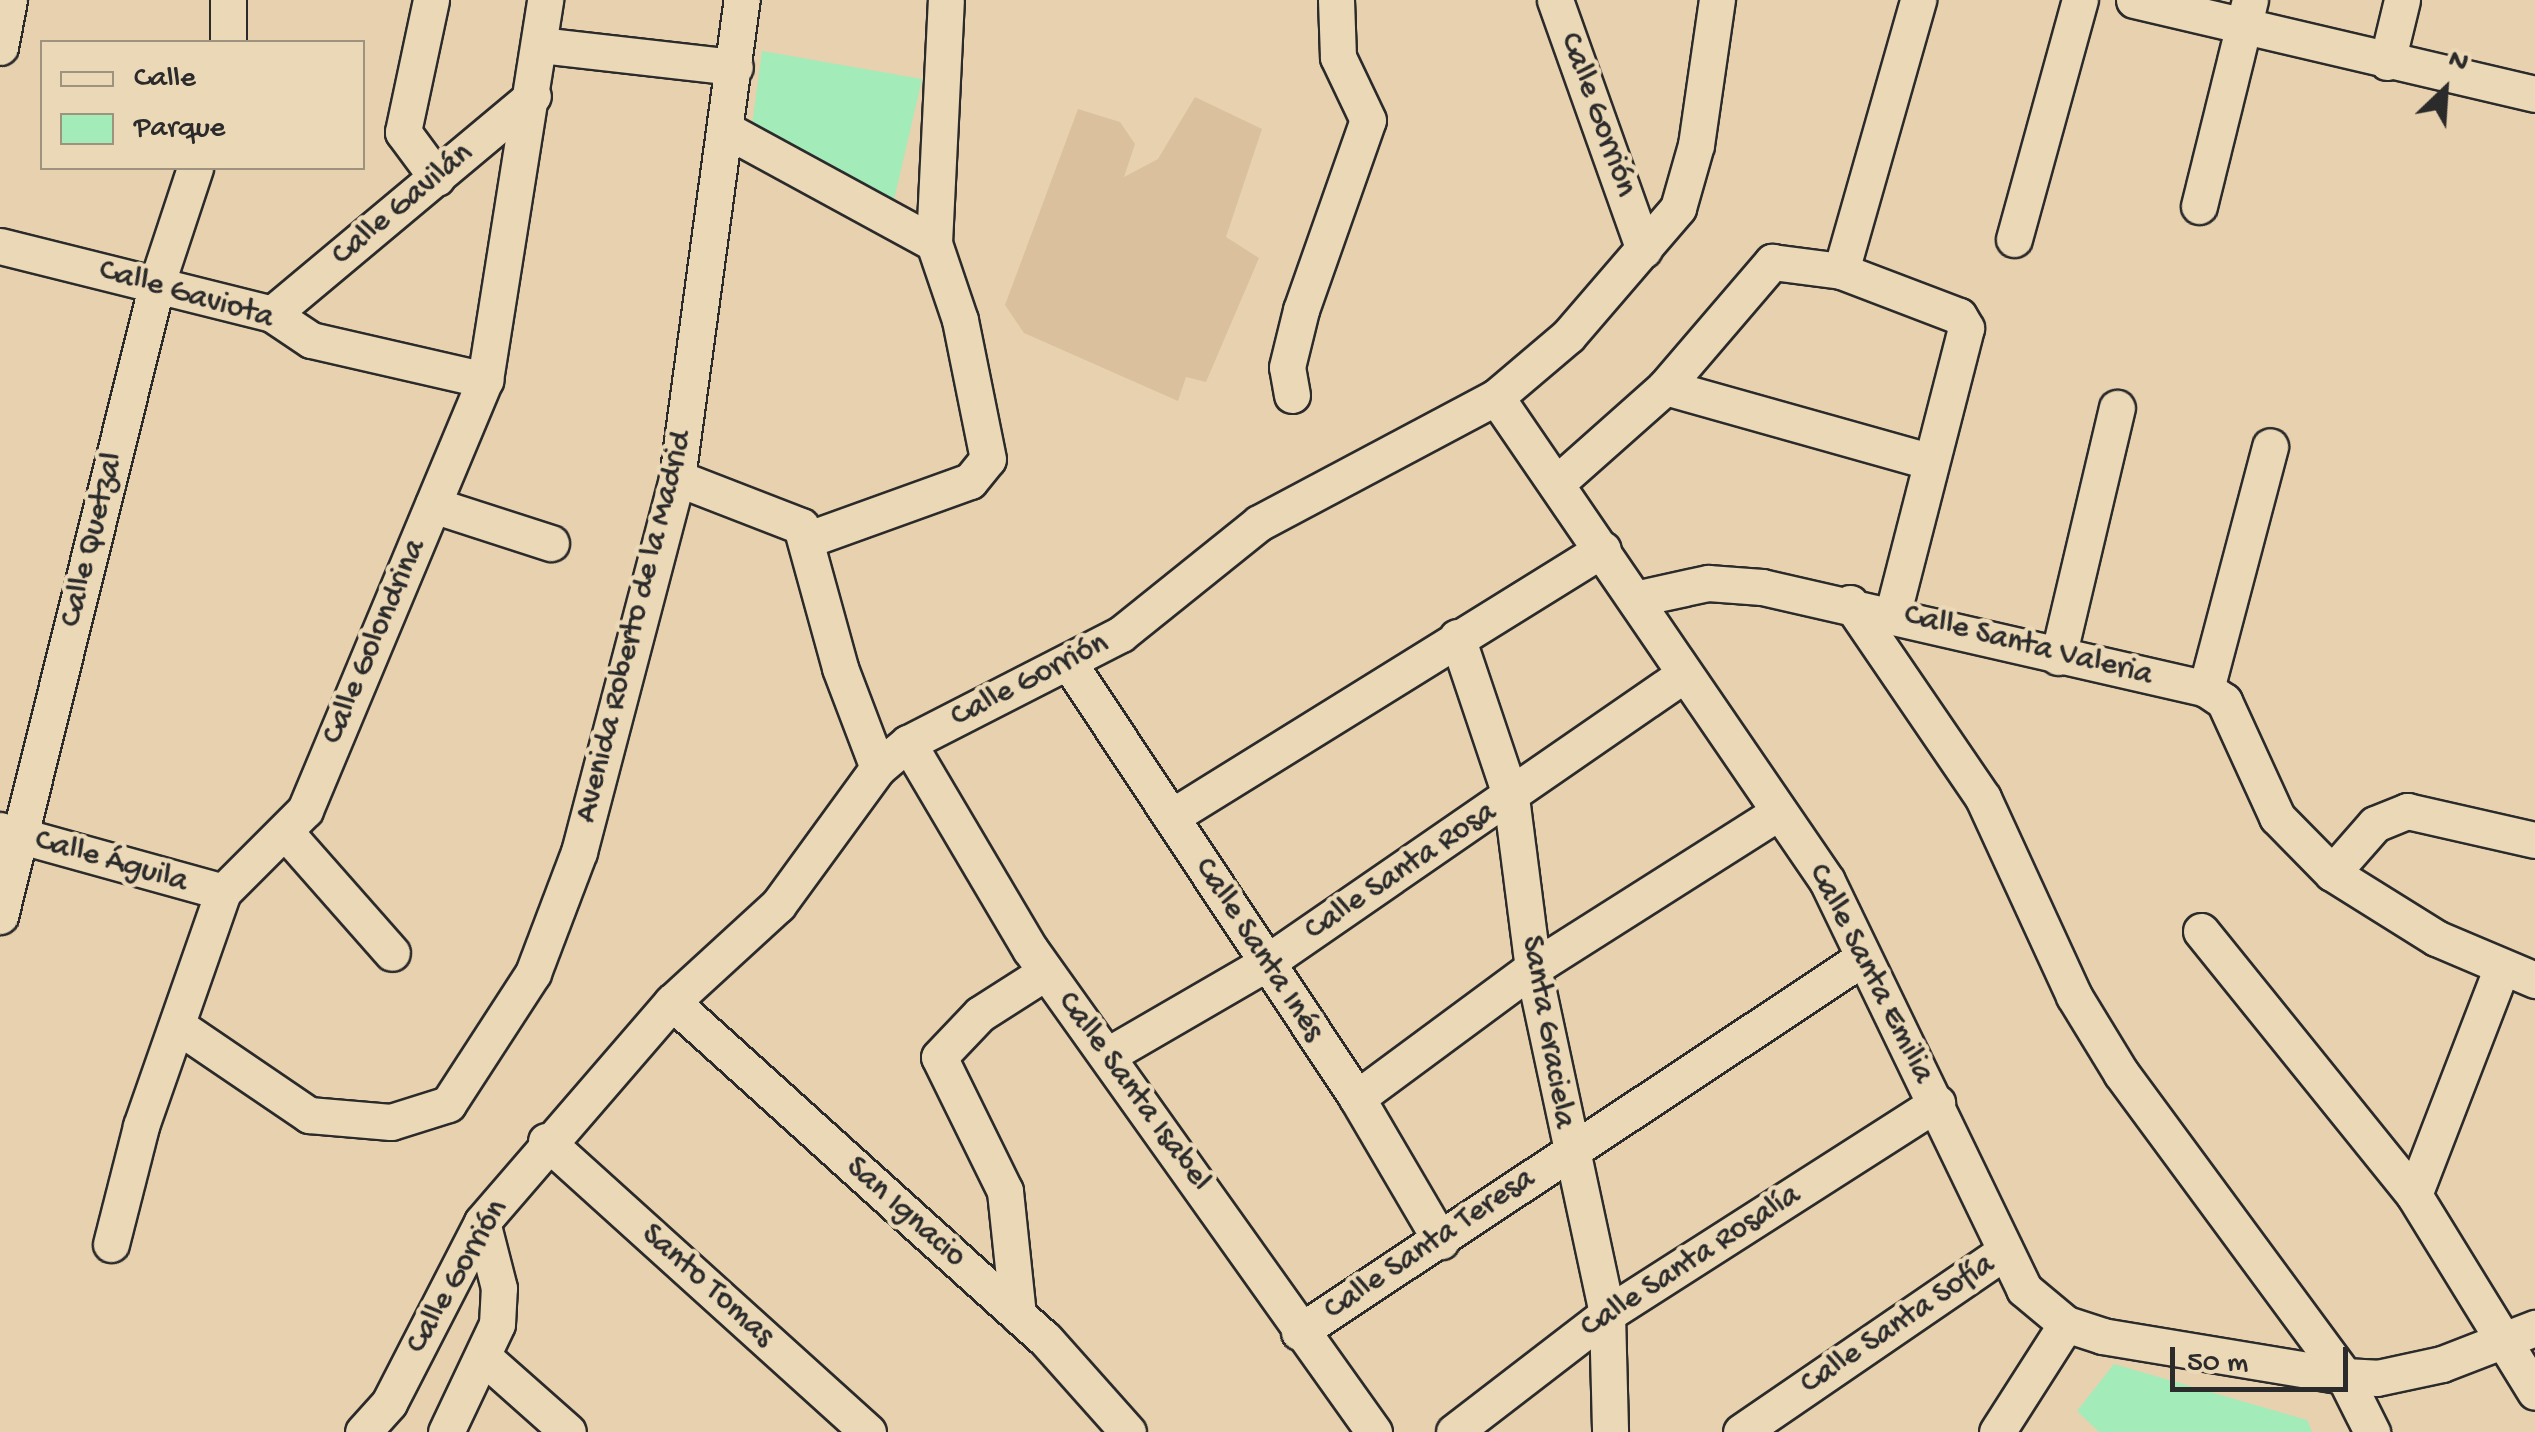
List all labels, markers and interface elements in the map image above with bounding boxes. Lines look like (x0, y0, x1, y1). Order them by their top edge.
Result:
street label: Calle Gorrión (1550, 28, 1644, 202)
legend (40, 40, 365, 170)
north arrow (2395, 40, 2495, 140)
text: N (2443, 44, 2473, 81)
text: Calle (134, 62, 196, 97)
text: Parque (134, 112, 225, 147)
street label: Calle Gavilán (325, 135, 481, 275)
street label: Calle Gaviota (94, 252, 278, 338)
street label: Avenida Roberto de la Madrid (568, 427, 702, 827)
street label: Calle Quetzal (53, 449, 133, 631)
street label: Calle Golondrina (315, 534, 435, 750)
street label: Calle Santa Valeria (1900, 597, 2156, 695)
street label: Calle Gorrión (945, 625, 1115, 737)
street label: Calle Santa Rosa (1298, 794, 1504, 950)
street label: Calle Águila (30, 822, 192, 902)
street label: Calle Santa Inés (1185, 851, 1331, 1049)
street label: Calle Santa Emilia (1798, 858, 1942, 1090)
street label: Santa Graciela (1511, 933, 1583, 1131)
street label: Calle Santa Isabel (1048, 985, 1218, 1199)
street label: San Ignacio (837, 1149, 973, 1277)
street label: Calle Santa Teresa (1317, 1160, 1543, 1330)
street label: Calle Santa Rosalía (1574, 1177, 1808, 1347)
street label: Calle Gorrión (398, 1193, 518, 1361)
street label: Santo Tomas (632, 1216, 782, 1356)
street label: Calle Santa Sofía (1794, 1246, 2002, 1404)
scale bar (2175, 1327, 2352, 1389)
text: 50 m (2187, 1347, 2248, 1382)

